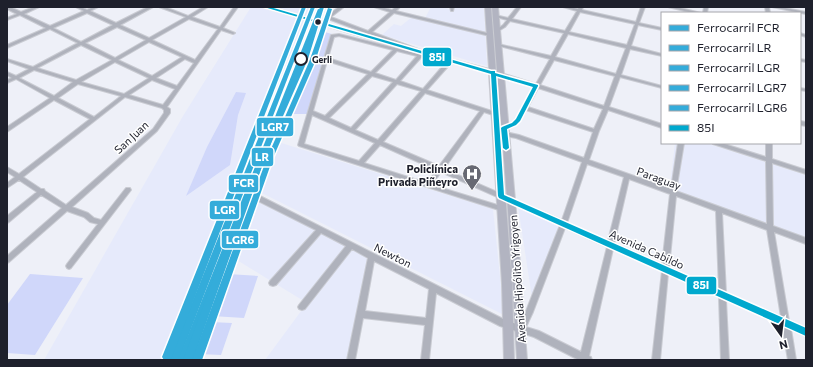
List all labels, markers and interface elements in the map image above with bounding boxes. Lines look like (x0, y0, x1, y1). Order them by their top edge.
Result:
legend (661, 12, 801, 144)
unlabelled marker (313, 17, 323, 27)
text: Ferrocarril FCR (697, 20, 780, 34)
text: Ferrocarril LR (697, 40, 772, 54)
line badge: 85I (422, 47, 452, 67)
text: 85I (429, 50, 445, 63)
marker: Gerli (294, 52, 308, 66)
place label: Gerli (312, 54, 332, 65)
text: Ferrocarril LGR (697, 60, 780, 74)
text: Ferrocarril LGR7 (697, 80, 787, 94)
text: Ferrocarril LGR6 (697, 100, 787, 114)
line badge: LGR7 (256, 117, 294, 137)
street label: San Juan (111, 118, 151, 157)
text: LGR7 (261, 120, 289, 133)
text: 85I (697, 120, 715, 134)
line badge: LR (251, 147, 274, 167)
text: LR (255, 150, 269, 163)
place label: Policlínica Privada Piñeyro (378, 162, 458, 188)
hospital icon: Policlínica Privada Piñeyro (461, 163, 483, 191)
street label: Paraguay (635, 164, 683, 192)
line badge: FCR (228, 174, 259, 193)
text: FCR (233, 176, 255, 189)
line badge: LGR (209, 200, 240, 220)
text: LGR (214, 203, 236, 216)
street label: Avenida Hipólito Yrigoyen (506, 215, 528, 343)
street label: Avenida Cabildo (608, 227, 687, 271)
line badge: LGR6 (221, 230, 259, 249)
text: LGR6 (226, 233, 254, 246)
street label: Newton (372, 240, 414, 270)
line badge: 85I (686, 276, 717, 295)
text: 85I (693, 278, 709, 291)
north arrow (761, 315, 801, 355)
text: N (778, 338, 789, 352)

